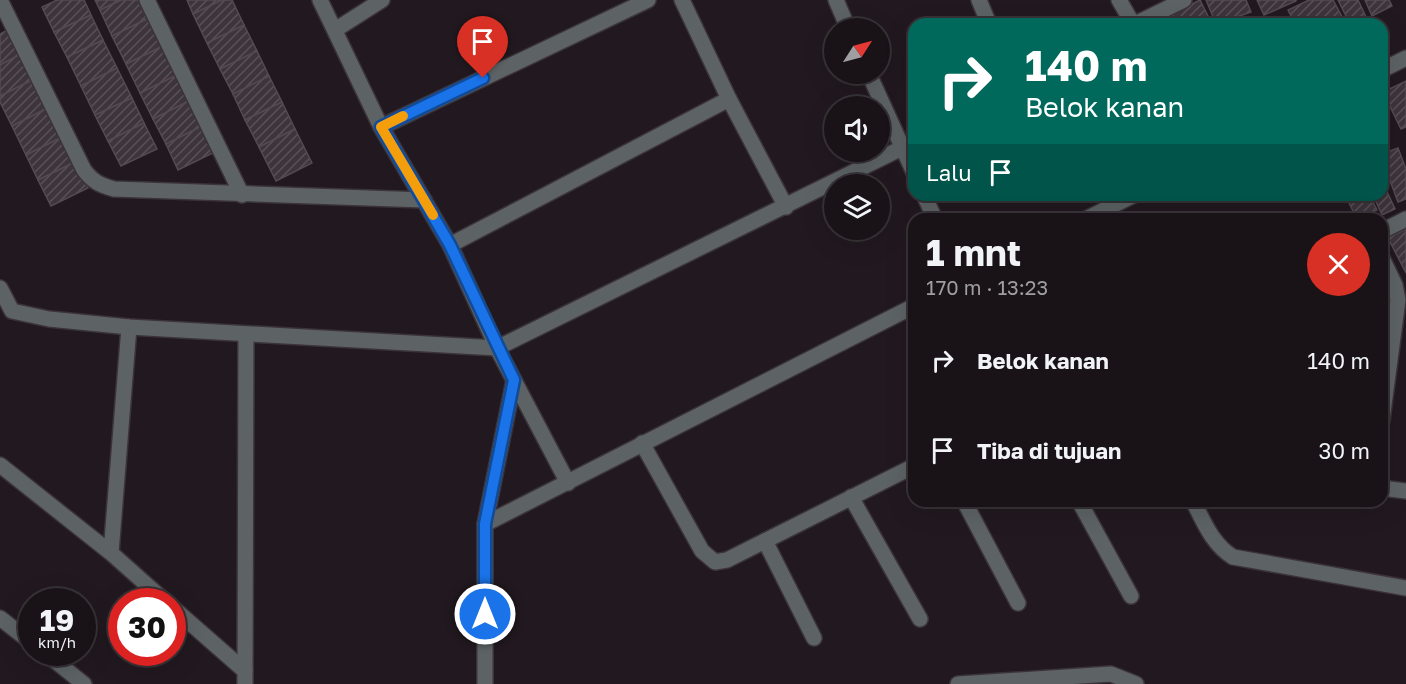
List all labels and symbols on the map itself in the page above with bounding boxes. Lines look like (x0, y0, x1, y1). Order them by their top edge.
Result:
pin (457, 16, 508, 78)
north arrow (824, 18, 890, 84)
position arrow (453, 582, 517, 646)
speed limit sign: 30 (108, 588, 186, 666)

